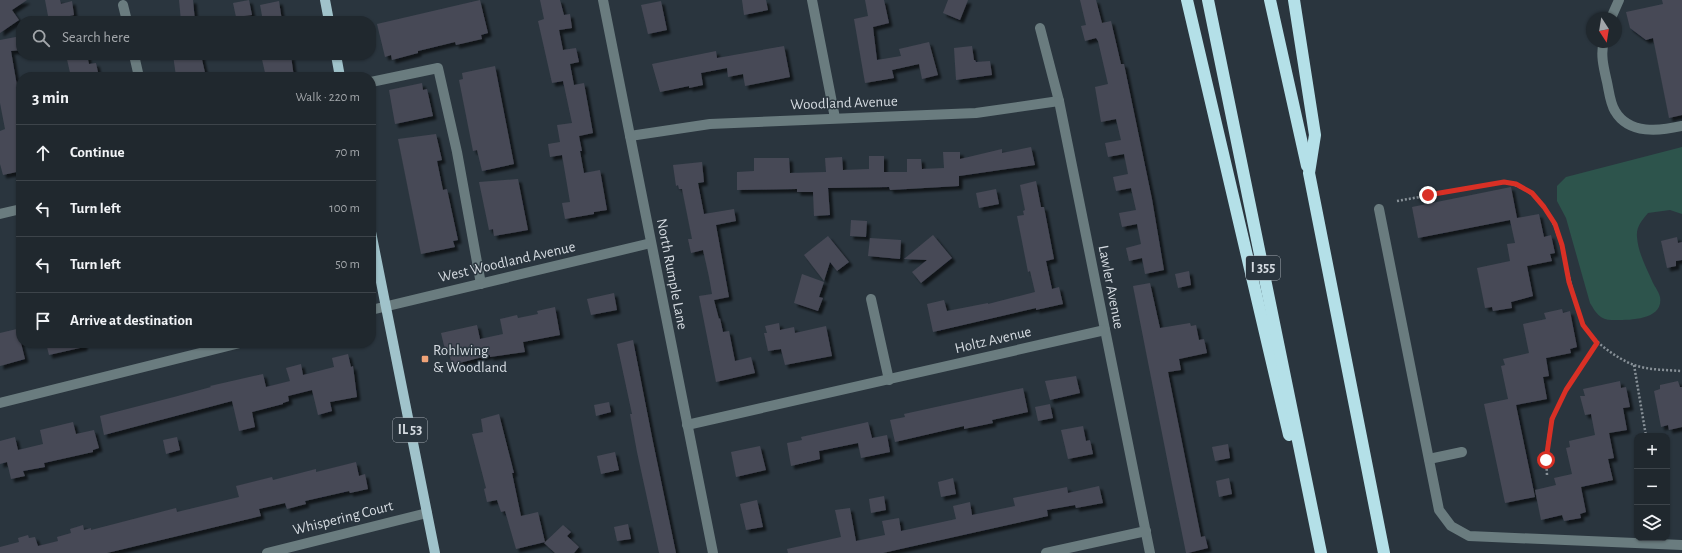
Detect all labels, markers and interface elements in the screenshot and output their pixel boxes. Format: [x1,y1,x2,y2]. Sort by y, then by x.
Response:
north arrow [1586,12,1622,48]
search box [16,16,376,60]
icon: search [30,27,52,49]
text: Search here [62,30,130,45]
text: 3 min [32,89,69,106]
text: Walk · 220 m [295,91,360,104]
street label: Woodland Avenue [790,94,898,112]
icon: ahead [32,142,54,164]
text: Continue [70,145,125,160]
text: 70 m [335,146,360,159]
route end [1419,186,1437,204]
icon: left [32,198,54,220]
text: Turn left [70,201,121,216]
text: 100 m [329,202,360,215]
street label: North Rumple Lane [654,217,690,331]
street label: West Woodland Avenue [437,239,577,285]
street label: Lawler Avenue [1096,244,1126,330]
icon: left [32,254,54,276]
road number: I 355 [1246,256,1280,280]
text: Turn left [70,257,121,272]
text: 50 m [335,258,360,271]
icon: arrive [32,310,54,332]
text: Arrive at destination [70,313,193,328]
street label: Holtz Avenue [953,324,1033,356]
place label: Rohlwing & Woodland [433,343,507,375]
marker: Rohlwing & Woodland [420,354,430,364]
road number: IL 53 [393,418,427,442]
map controls [1634,433,1670,541]
button: + [1634,433,1670,469]
route start [1537,451,1555,469]
button: − [1634,469,1670,505]
street label: Whispering Court [291,498,395,538]
button: layers [1634,505,1670,541]

